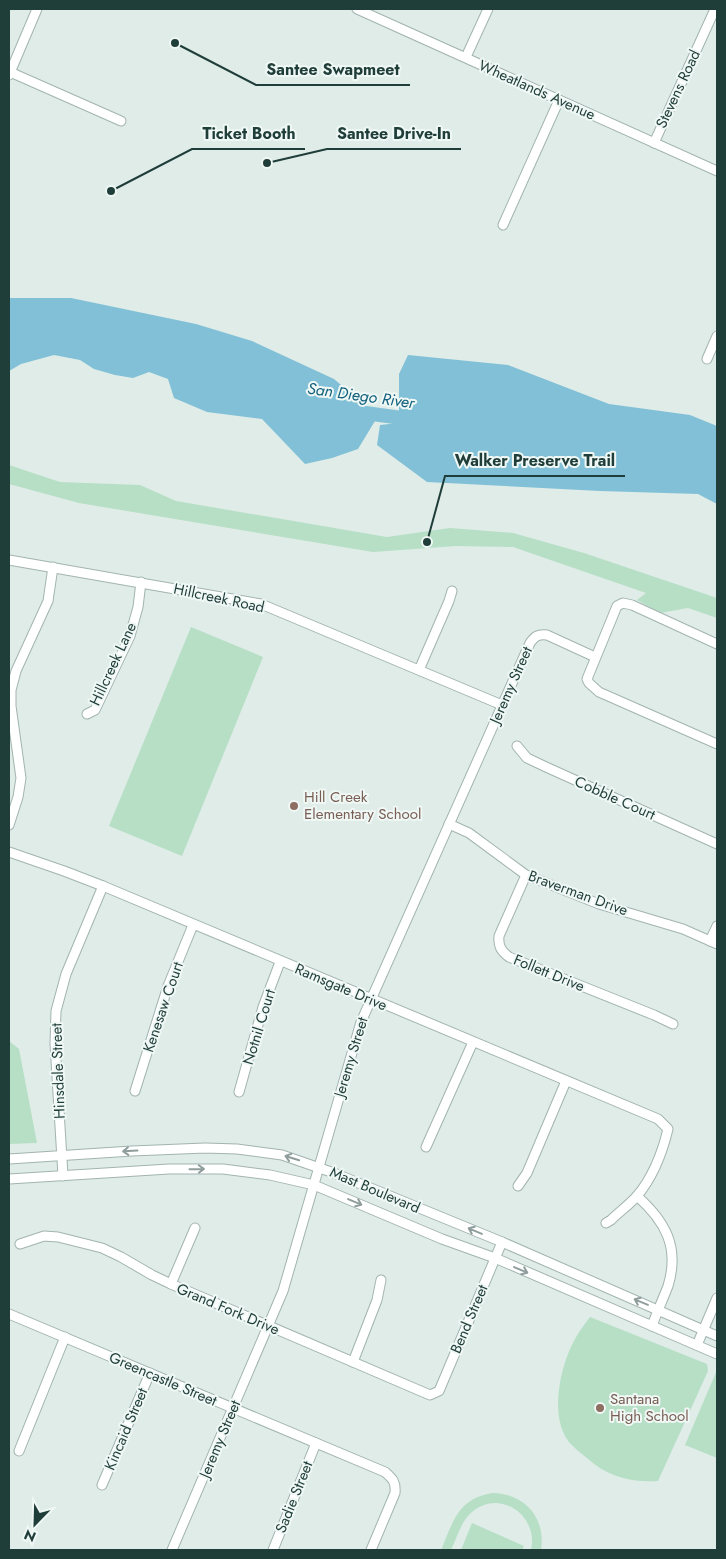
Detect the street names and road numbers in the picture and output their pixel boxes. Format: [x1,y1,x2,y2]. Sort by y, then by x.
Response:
street label: Stevens Road [650,46,706,132]
street label: Wheatlands Avenue [475,54,599,126]
street label: Hillcreek Road [171,578,267,618]
street label: Hillcreek Lane [84,618,142,709]
street label: Jeremy Street [483,642,538,729]
street label: Cobble Court [571,770,659,826]
street label: Braverman Drive [525,865,631,921]
street label: Follett Drive [510,949,588,997]
street label: Kenesaw Court [137,958,189,1055]
street label: Ramsgate Drive [291,958,391,1016]
street label: Notnil Court [237,986,281,1068]
street label: Jeremy Street [328,1014,374,1102]
street label: Hinsdale Street [45,1022,71,1119]
street label: Mast Boulevard [326,1161,424,1219]
street label: Grand Fork Drive [173,1277,283,1341]
street label: Bend Street [445,1281,494,1357]
street label: Greencastle Street [106,1346,221,1412]
street label: Kincaid Street [99,1384,153,1474]
street label: Jeremy Street [193,1396,246,1483]
street label: Sadie Street [270,1457,319,1536]

